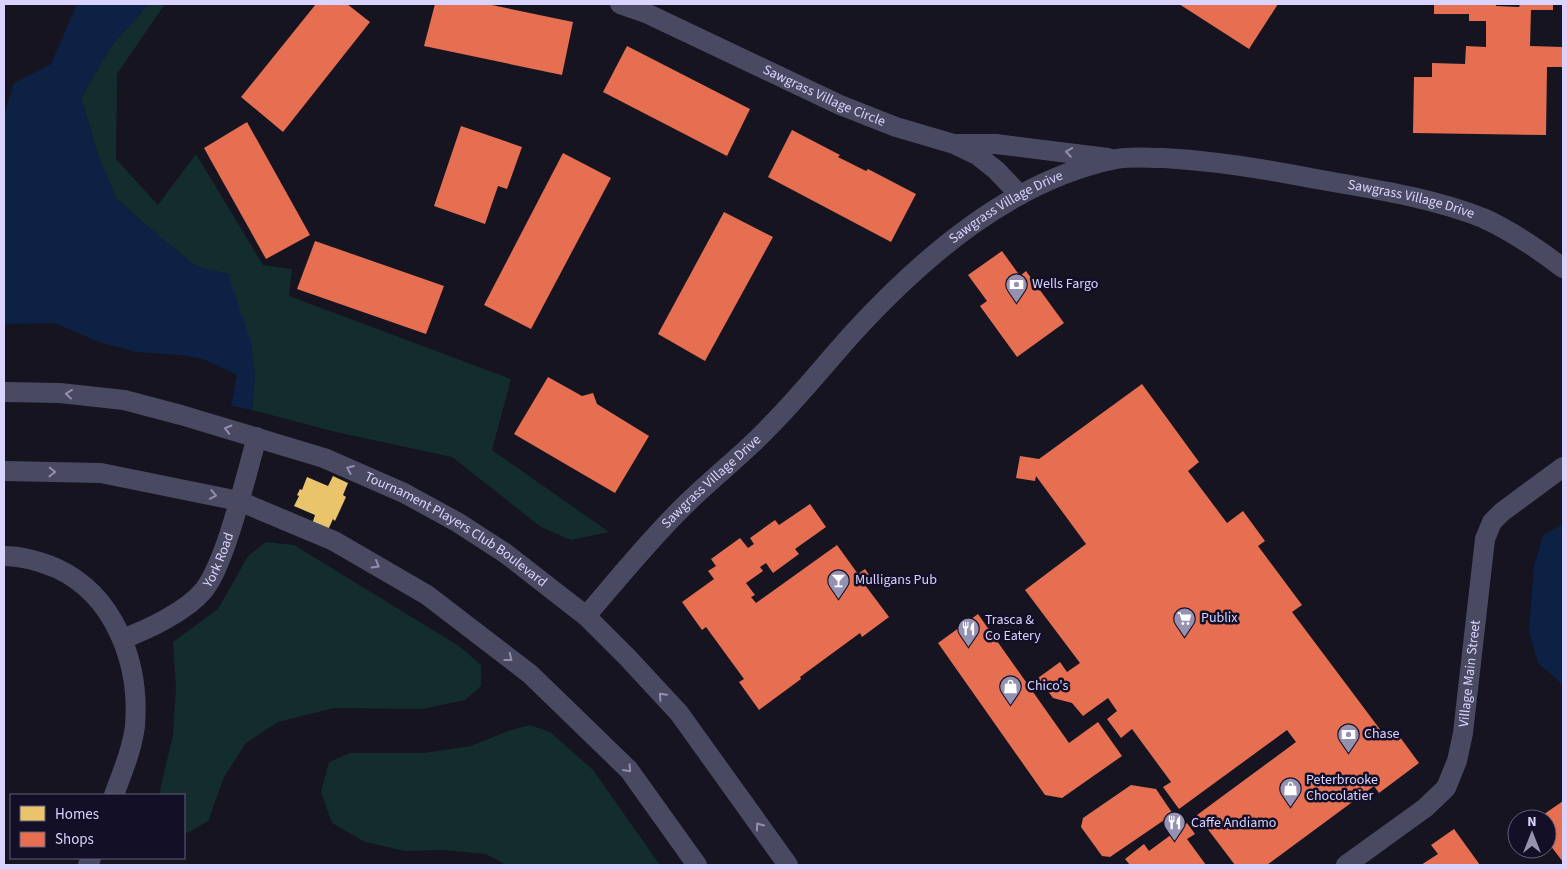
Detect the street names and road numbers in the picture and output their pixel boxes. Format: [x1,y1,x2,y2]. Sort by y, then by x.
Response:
street label: Sawgrass Village Circle [759,60,888,132]
street label: Sawgrass Village Drive [945,166,1066,249]
street label: Sawgrass Village Drive [1346,175,1477,224]
street label: Sawgrass Village Drive [657,430,766,533]
street label: Tournament Players Club Boulevard [361,467,551,592]
street label: York Road [198,530,239,593]
street label: Village Main Street [1454,619,1486,728]

